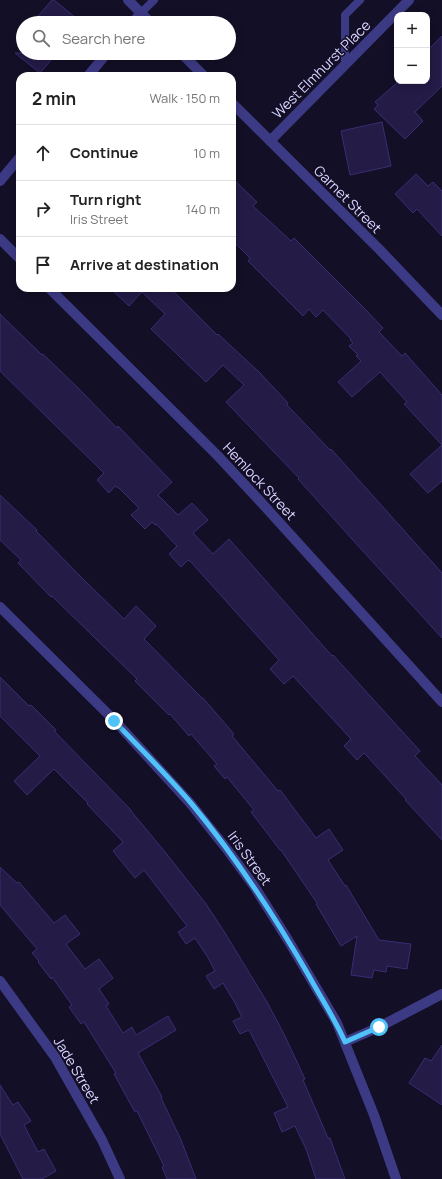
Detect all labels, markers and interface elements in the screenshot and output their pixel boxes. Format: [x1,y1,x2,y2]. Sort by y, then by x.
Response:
map controls [394,12,430,84]
button: + [394,12,430,48]
search box [16,16,236,60]
street label: West Elmhurst Place [268,16,374,122]
icon: search [30,27,52,49]
text: Search here [62,28,145,49]
button: − [394,48,430,84]
text: 2 min [32,87,76,110]
text: Walk · 150 m [149,89,220,107]
icon: ahead [32,142,54,164]
text: Continue [70,142,138,163]
text: 10 m [193,144,220,162]
street label: Garnet Street [310,161,386,237]
text: Turn right [70,189,141,210]
icon: right [32,198,54,220]
text: 140 m [186,200,220,218]
text: Iris Street [70,210,128,228]
icon: arrive [32,254,54,276]
text: Arrive at destination [70,254,219,275]
street label: Hemlock Street [219,438,301,524]
route end [105,712,123,730]
street label: Iris Street [224,827,276,889]
route start [370,1018,388,1036]
street label: Jade Street [50,1033,105,1107]

